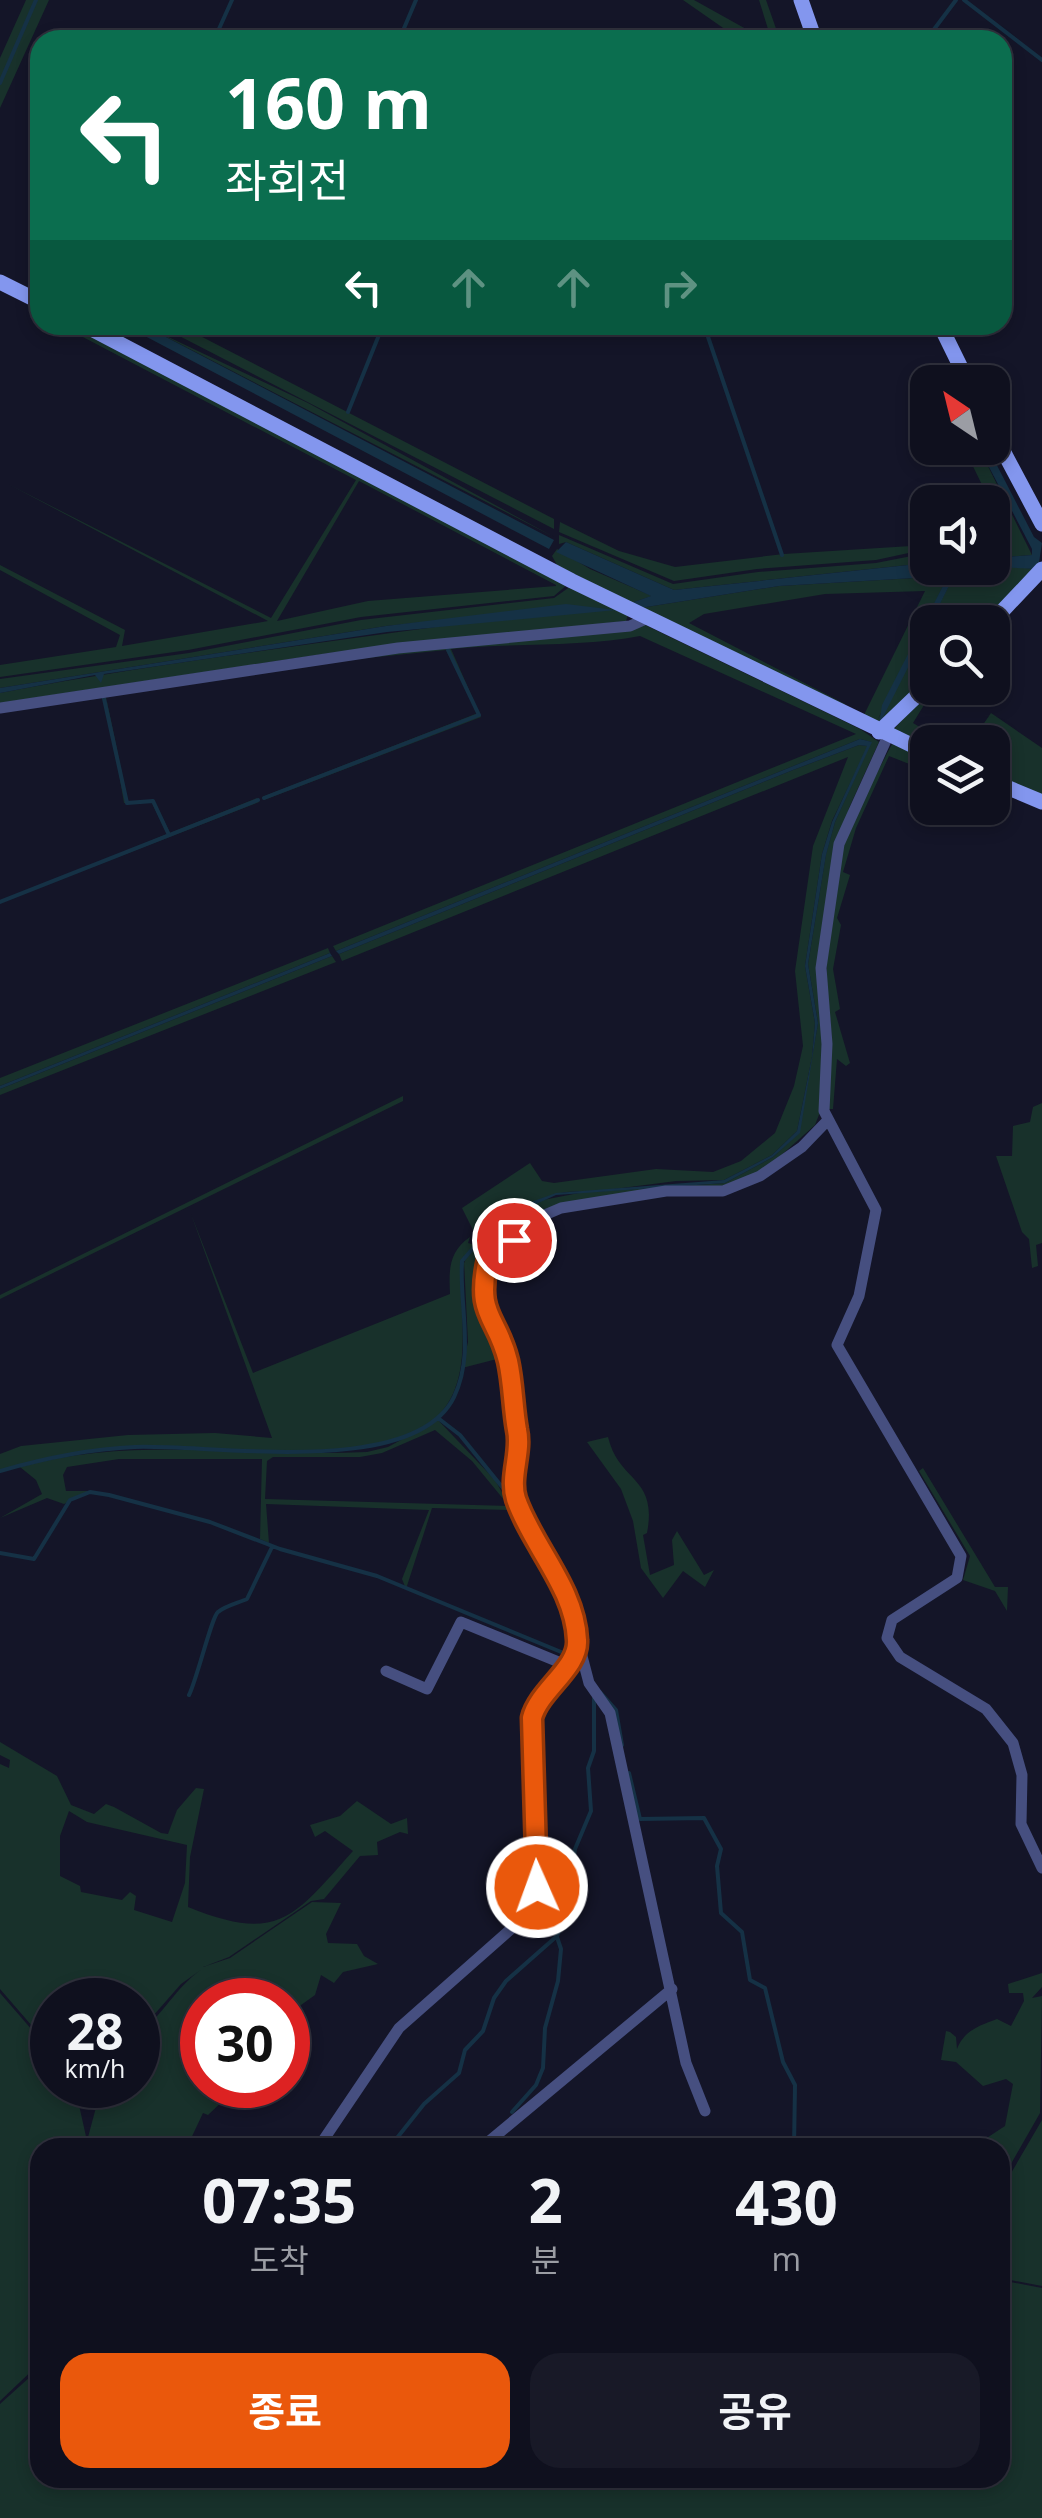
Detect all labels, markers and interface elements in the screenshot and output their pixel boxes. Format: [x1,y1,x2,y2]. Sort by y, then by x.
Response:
text: 160 m [225,54,432,150]
icon: left [60,70,190,200]
text: 좌회전 [225,149,349,210]
icon: left [336,260,391,315]
icon: ahead [441,260,496,315]
icon: ahead [546,260,601,315]
icon: right [651,260,706,315]
north arrow [910,365,1010,465]
map controls [910,365,1010,825]
button: sound [910,485,1010,585]
button: search [910,605,1010,705]
button: layers [910,725,1010,825]
pin [472,1198,557,1283]
icon: arrive [487,1213,542,1268]
position arrow [485,1835,589,1939]
speed limit sign: 30 [180,1978,310,2108]
text: 28 [66,1997,124,2065]
text: km/h [65,2051,125,2085]
text: 07:35 [202,2159,356,2241]
text: 2 [529,2159,563,2241]
text: 430 [735,2161,838,2243]
text: m [772,2237,801,2280]
text: 도착 [250,2238,309,2281]
text: 분 [531,2238,560,2281]
button: 종료 [60,2353,510,2468]
button: 공유 [530,2353,980,2468]

